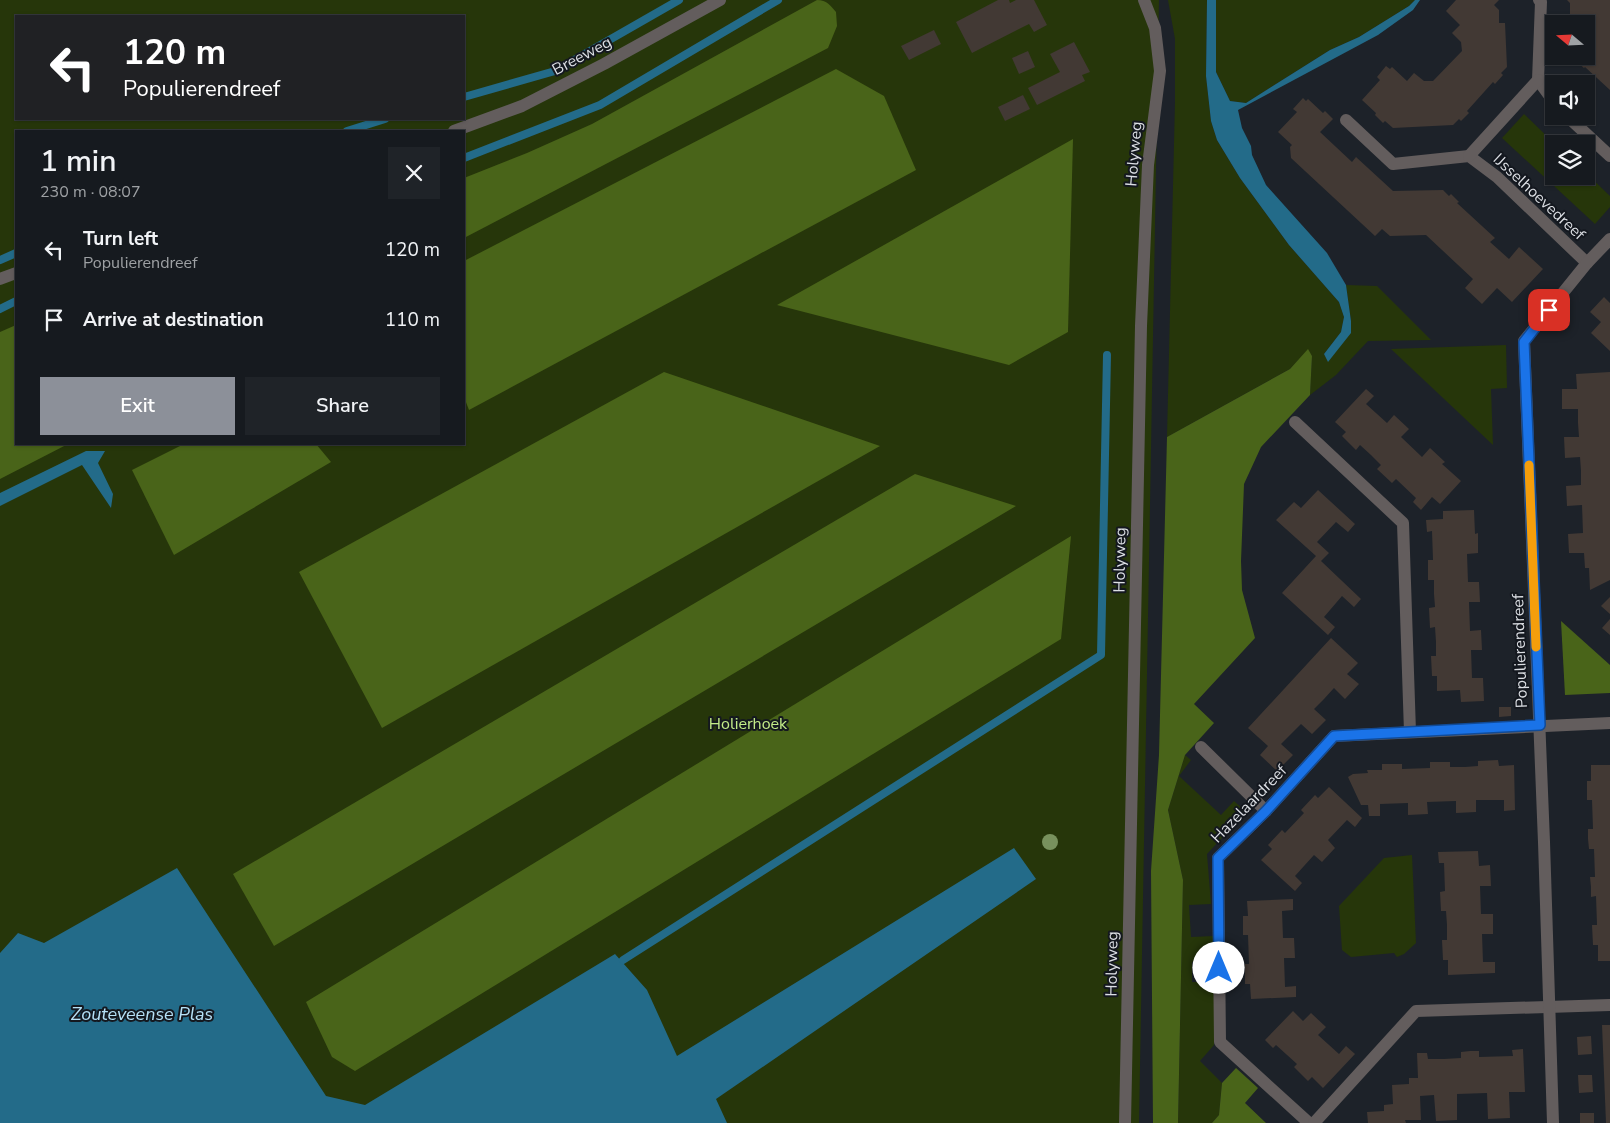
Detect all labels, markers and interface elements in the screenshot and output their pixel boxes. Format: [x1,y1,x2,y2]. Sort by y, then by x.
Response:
north arrow [1545,15,1595,65]
map controls [1545,15,1595,185]
text: 120 m [123,29,226,76]
street label: Breeweg [548,31,616,81]
icon: left [40,35,105,100]
text: Populierendreef [123,74,280,104]
button: sound [1545,75,1595,125]
street label: Holyweg [1120,120,1148,188]
button: layers [1545,135,1595,185]
text: 1 min [40,141,116,182]
button: close [388,147,440,199]
street label: IJsselhoevedreef [1488,149,1590,246]
text: 230 m · 08:07 [40,181,141,203]
text: Turn left [83,226,158,252]
icon: left [40,236,68,264]
text: 120 m [385,237,440,263]
text: Populierendreef [83,252,197,274]
pin [1528,289,1570,331]
icon: arrive [1535,296,1563,324]
icon: arrive [40,306,68,334]
text: Arrive at destination [83,307,264,333]
text: 110 m [385,307,440,333]
button: Exit [40,377,235,435]
button: Share [245,377,440,435]
street label: Holyweg [1108,527,1132,593]
street label: Populierendreef [1507,593,1533,709]
park label: Holierhoek [709,713,788,735]
street label: Hazelaardreef [1206,760,1292,848]
street label: Holyweg [1100,931,1124,997]
position arrow [1192,941,1244,993]
water label: Zouteveense Plas [71,1002,213,1026]

